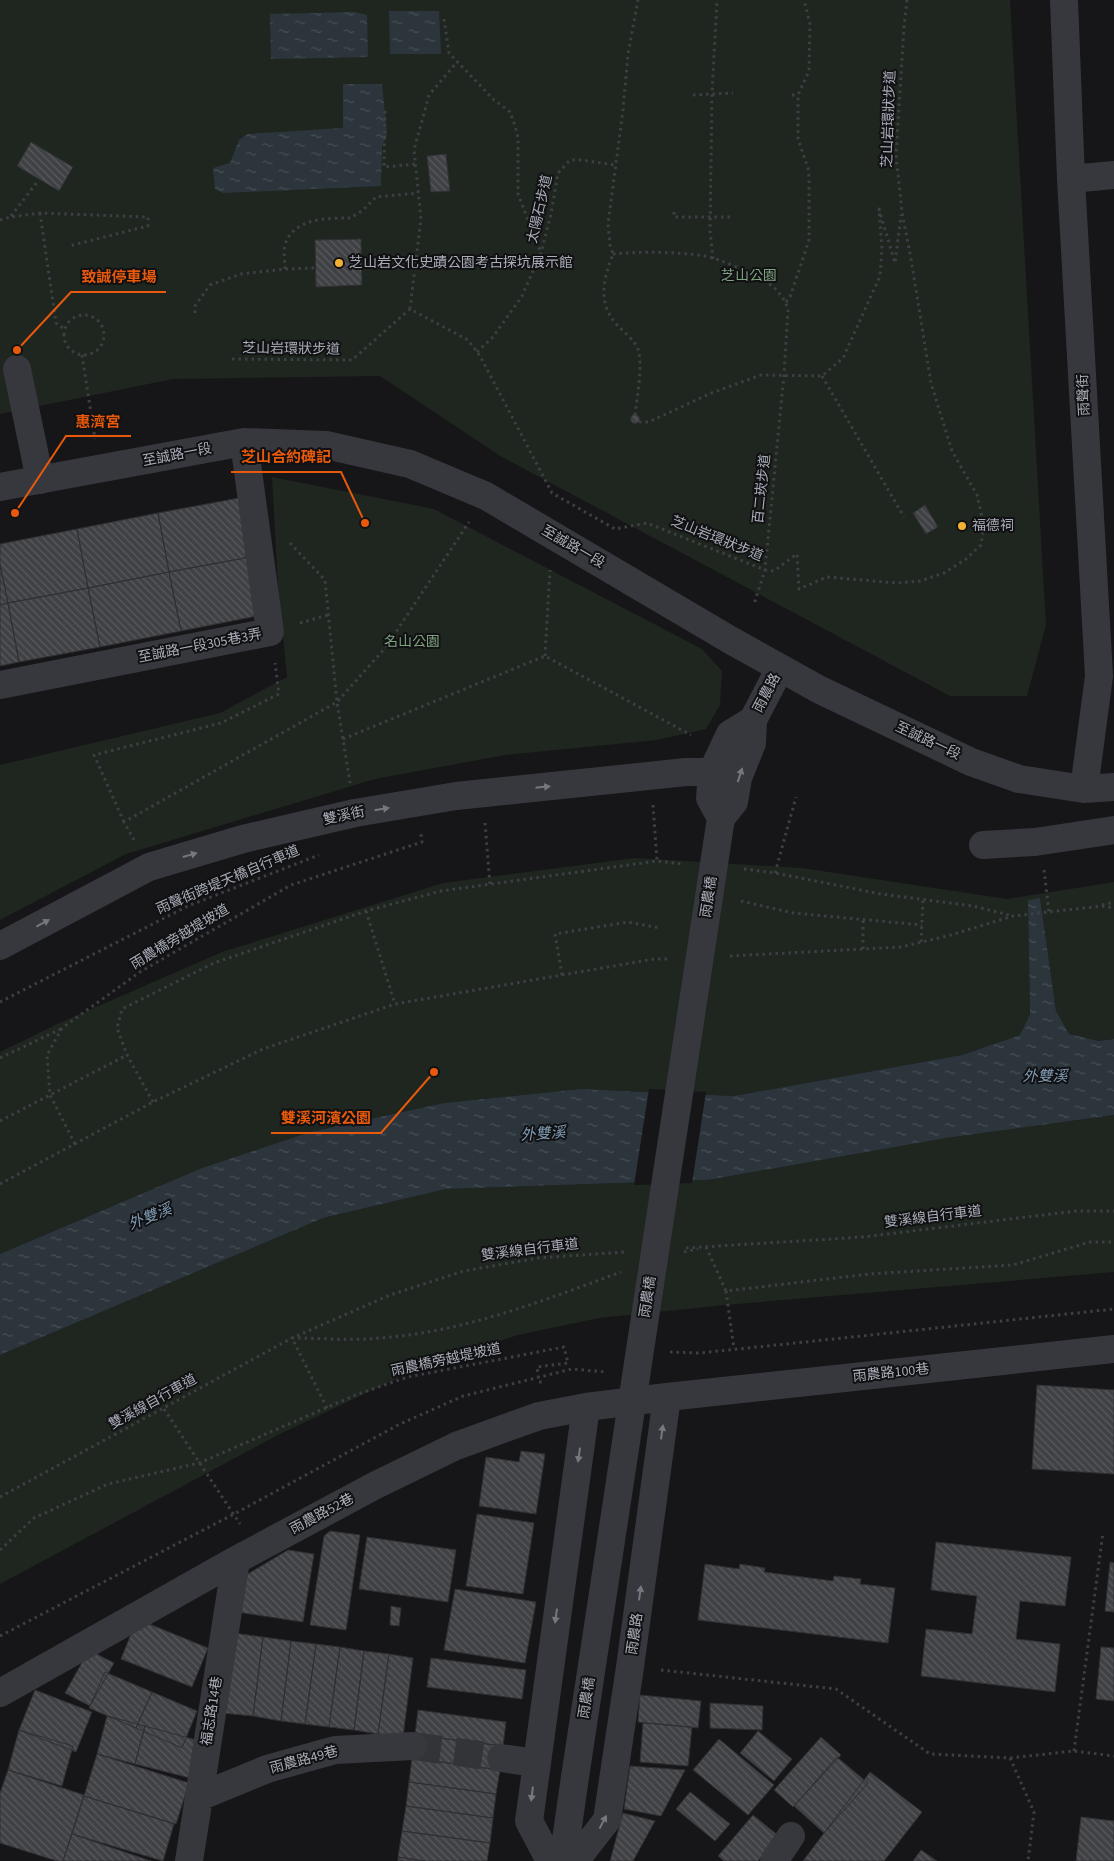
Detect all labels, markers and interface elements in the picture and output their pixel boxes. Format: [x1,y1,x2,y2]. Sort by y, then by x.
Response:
street label: 芝山岩環狀步道 [877,70,901,168]
street label: 太陽石步道 [522,173,558,245]
place label: 芝山岩文化史蹟公園考古探坑展示館 [349,253,573,273]
marker: 芝山岩文化史蹟公園考古探坑展示館 [333,257,345,269]
callout: 致誠停車場 [71,262,166,292]
park label: 芝山公園 [721,266,777,286]
text: 致誠停車場 [81,267,157,288]
street label: 芝山岩環狀步道 [242,338,340,360]
street label: 雨聲街 [1073,374,1095,416]
callout: 惠濟宮 [66,406,131,436]
text: 惠濟宮 [75,412,121,433]
street label: 至誠路一段 [141,439,213,471]
callout: 芝山合約碑記 [231,442,341,472]
text: 芝山合約碑記 [241,447,331,468]
street label: 百二崁步道 [748,453,776,525]
street label: 芝山岩環狀步道 [668,511,766,567]
place label: 福德祠 [972,516,1014,536]
marker: 福德祠 [956,520,968,532]
street label: 至誠路一段 [538,521,608,573]
street label: 至誠路一段305巷3弄 [136,624,264,668]
park label: 名山公園 [384,632,440,652]
street label: 雨農路 [748,670,786,716]
street label: 至誠路一段 [892,717,964,765]
one-way arrow [737,767,744,782]
one-way arrow [535,783,551,791]
street label: 雙溪街 [321,802,367,830]
one-way arrow [374,804,390,812]
street label: 雨聲街跨堤天橋自行車道 [153,841,303,919]
one-way arrow [183,851,198,859]
street label: 雨農橋 [696,875,722,919]
street label: 雨農橋旁越堤坡道 [127,900,233,974]
one-way arrow [36,919,50,927]
water label: 外雙溪 [1022,1066,1069,1087]
callout: 雙溪河濱公園 [271,1103,381,1133]
text: 雙溪河濱公園 [281,1108,371,1129]
water label: 外雙溪 [520,1122,568,1146]
water label: 外雙溪 [125,1198,177,1235]
street label: 雙溪線自行車道 [883,1201,983,1233]
street label: 雙溪線自行車道 [480,1234,580,1266]
street label: 雨農橋 [635,1275,661,1319]
street label: 雨農橋旁越堤坡道 [389,1339,503,1381]
street label: 雨農路100巷 [852,1359,930,1387]
street label: 雙溪線自行車道 [105,1369,201,1435]
one-way arrow [659,1424,667,1440]
one-way arrow [575,1447,583,1463]
street label: 雨農路52巷 [286,1489,358,1539]
one-way arrow [636,1585,644,1601]
one-way arrow [552,1608,560,1624]
street label: 雨農路 [622,1612,648,1656]
street label: 福志路14巷 [197,1675,227,1747]
street label: 雨農橋 [574,1676,600,1720]
street label: 雨農路49巷 [268,1741,340,1779]
one-way arrow [528,1787,536,1803]
one-way arrow [599,1814,608,1829]

